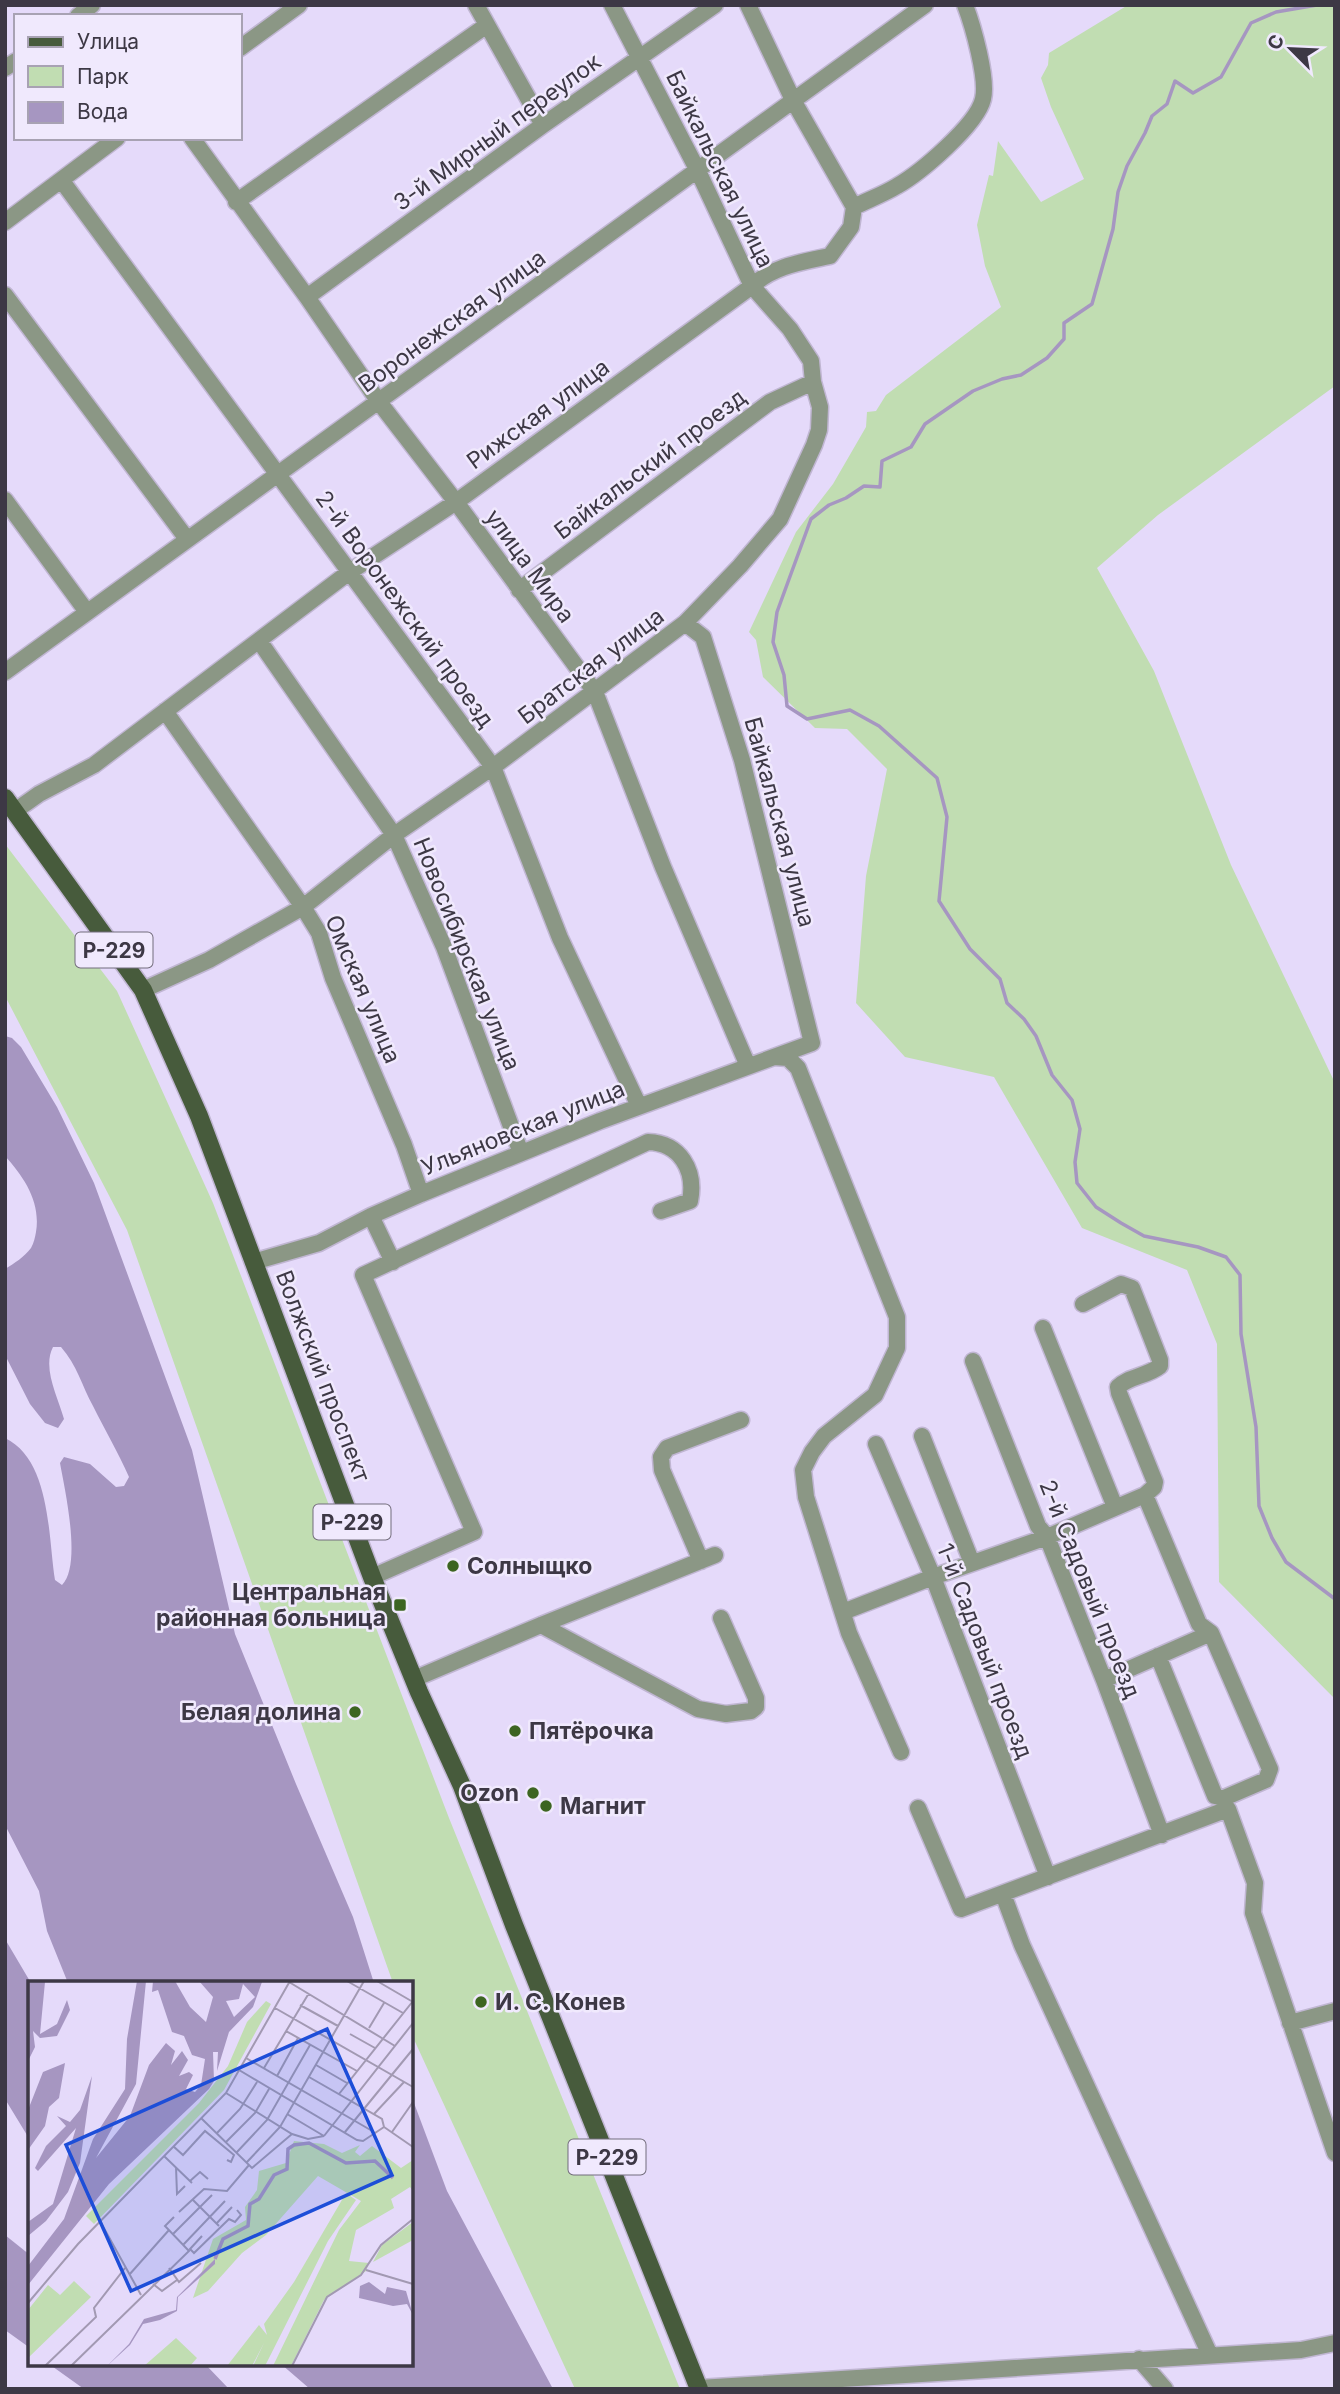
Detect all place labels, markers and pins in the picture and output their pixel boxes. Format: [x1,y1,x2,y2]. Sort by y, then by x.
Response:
place label: Солныщко [467,1552,592,1580]
marker: Солныщко [445,1558,461,1574]
place label: Центральная районная больница [156,1578,386,1632]
marker: Центральная районная больница [392,1597,408,1613]
place label: Белая долина [181,1698,341,1726]
marker: Белая долина [347,1704,363,1720]
place label: Пятёрочка [529,1717,654,1745]
marker: Пятёрочка [507,1723,523,1739]
place label: Ozon [460,1779,519,1807]
marker: Ozon [525,1785,541,1801]
place label: Магнит [560,1792,646,1820]
marker: Магнит [538,1798,554,1814]
place label: И. С. Конев [495,1988,625,2016]
marker: И. С. Конев [473,1994,489,2010]

